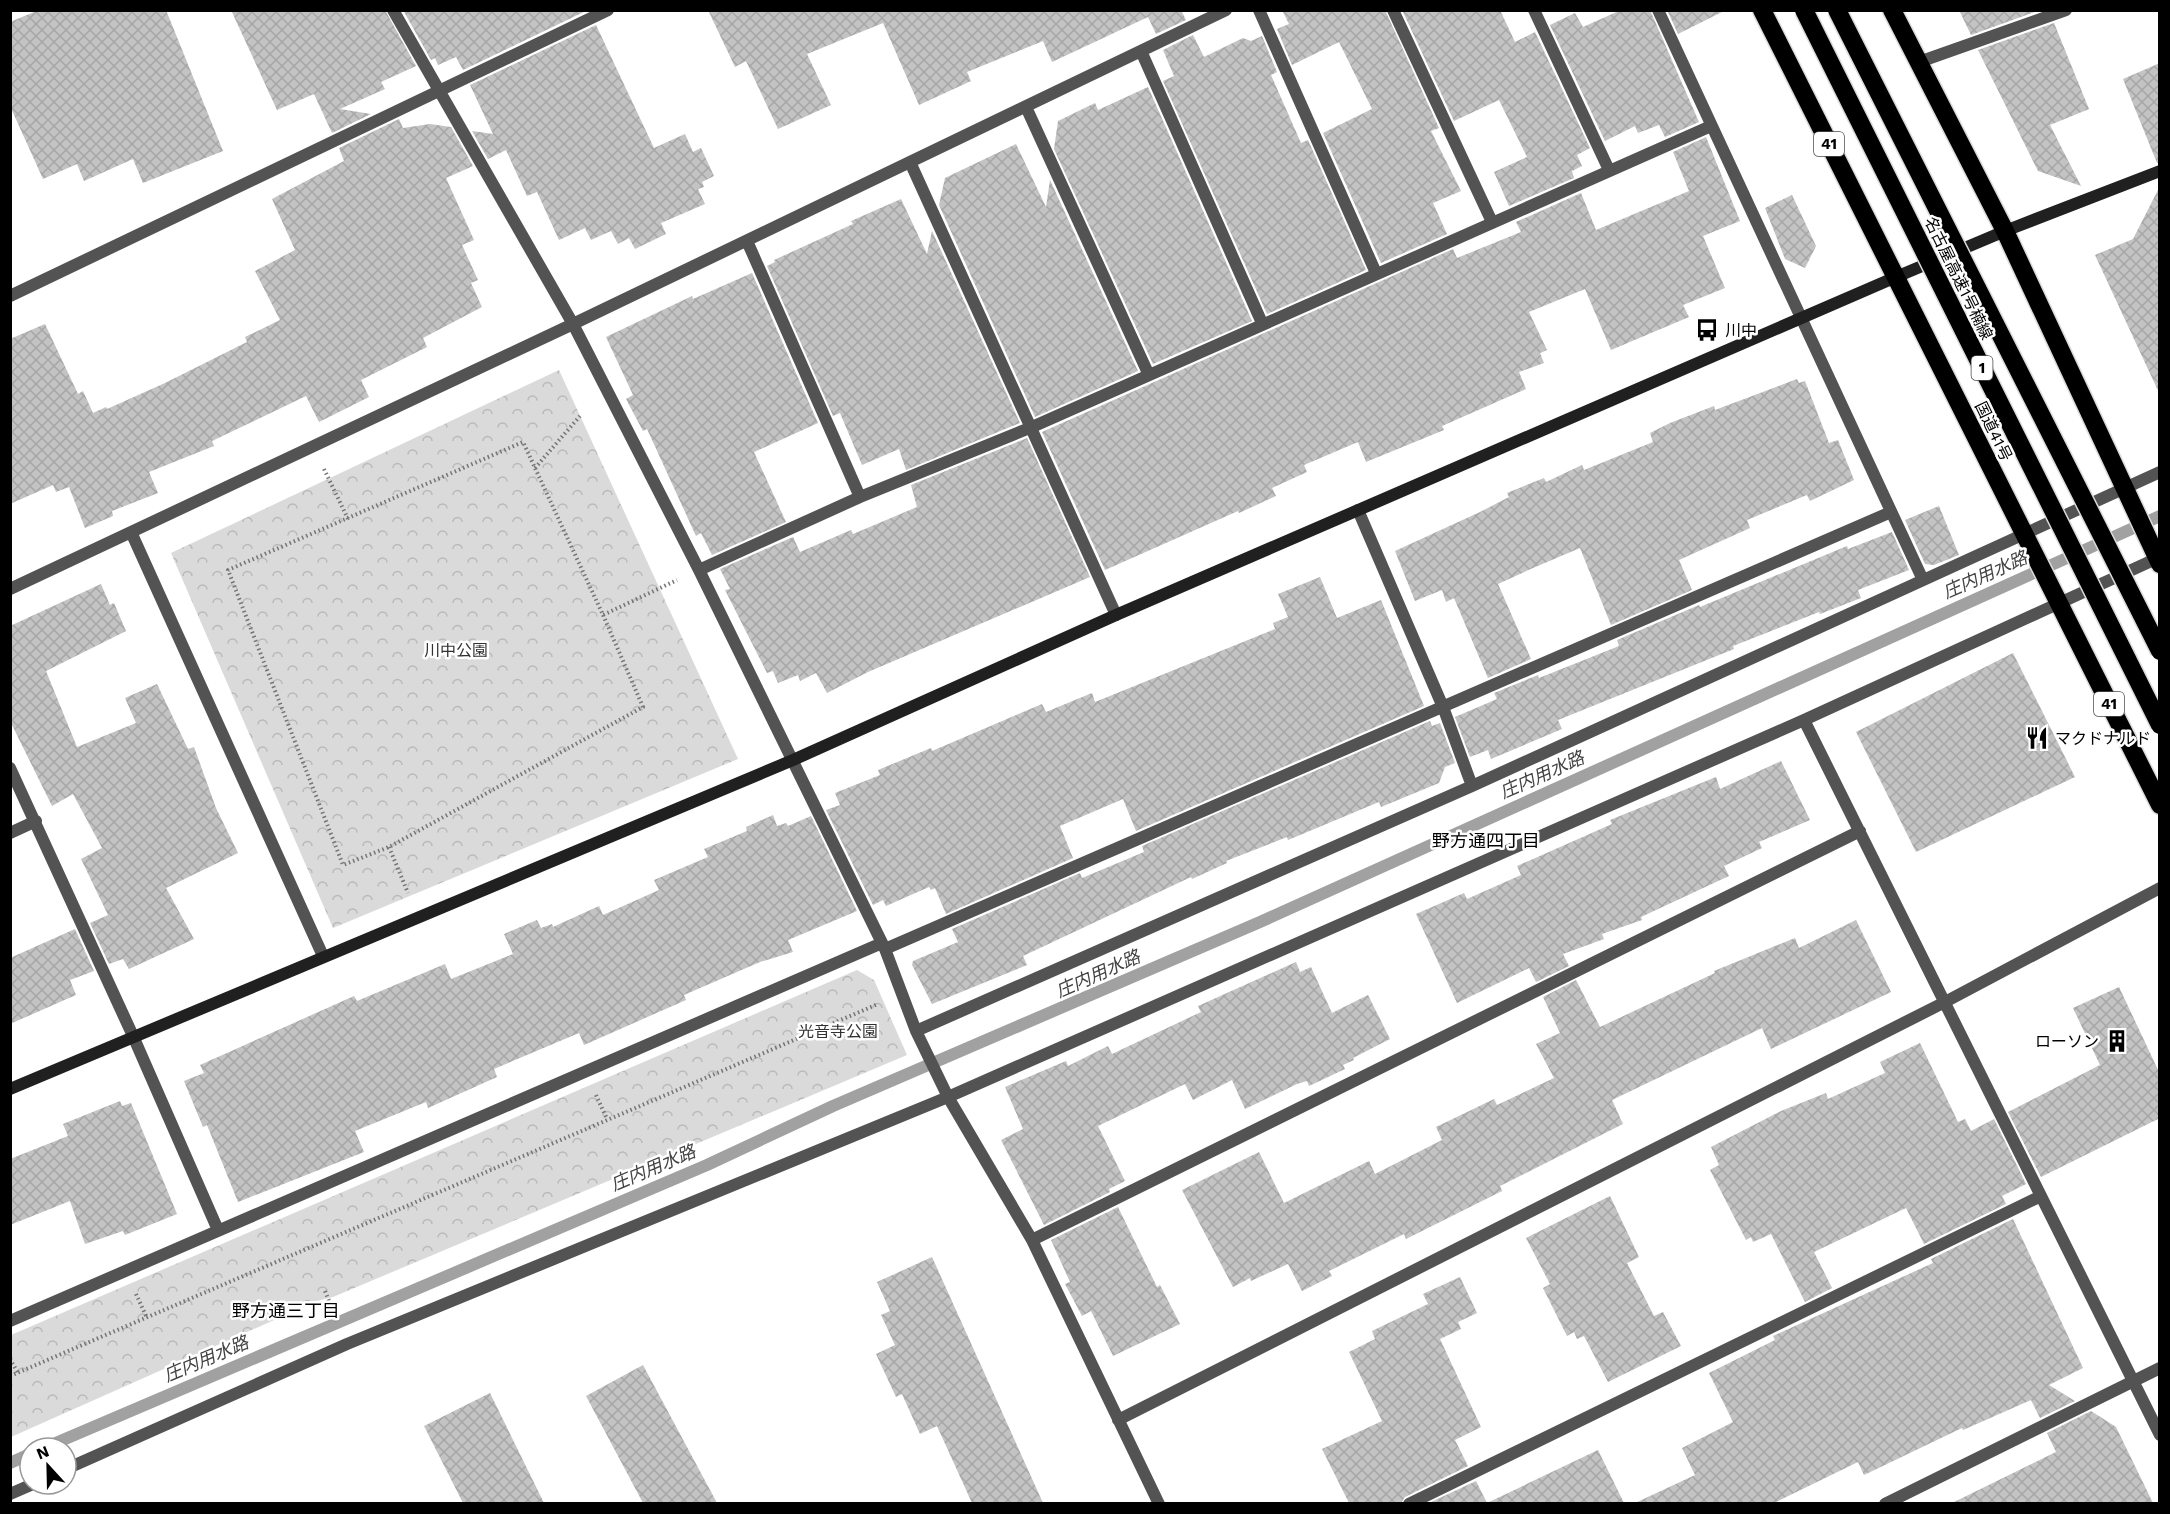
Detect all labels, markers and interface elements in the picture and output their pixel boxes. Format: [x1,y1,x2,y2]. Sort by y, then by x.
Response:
road number: 41 [1814,132,1844,156]
street label: 名古屋高速1号楠線 [1921,214,1997,343]
bus stop icon: 川中 [1694,317,1720,343]
place label: 川中 [1725,321,1757,340]
road number: 1 [1972,356,1992,380]
street label: 国道41号 [1971,398,2016,464]
water label: 庄内用水路 [1939,546,2032,602]
park label: 川中公園 [424,641,488,660]
road number: 41 [2094,692,2124,716]
restaurant icon: マクドナルド [2024,725,2050,751]
place label: マクドナルド [2055,729,2151,748]
water label: 庄内用水路 [1496,746,1589,802]
district label: 野方通四丁目 [1432,830,1540,851]
water label: 庄内用水路 [1052,945,1145,1001]
park label: 光音寺公園 [798,1022,878,1041]
building icon: ローソン [2104,1028,2130,1054]
place label: ローソン [2035,1032,2099,1051]
water label: 庄内用水路 [607,1140,700,1195]
district label: 野方通三丁目 [232,1300,340,1321]
water label: 庄内用水路 [160,1331,253,1386]
north arrow [18,1436,78,1496]
text: N [34,1442,52,1464]

